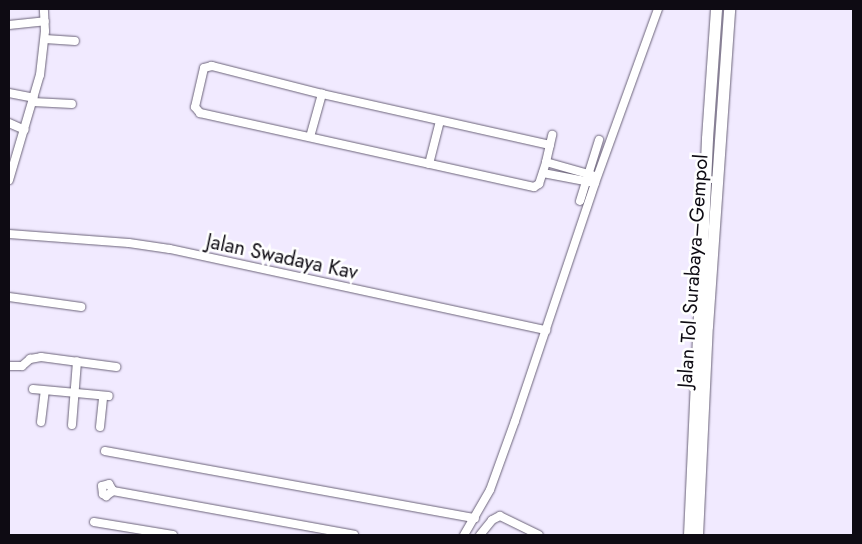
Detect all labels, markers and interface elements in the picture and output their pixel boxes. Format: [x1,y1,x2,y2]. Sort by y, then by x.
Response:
street label: Jalan Tol Surabaya–Gempol [673,153,713,389]
street label: Jalan Swadaya Kav [204,229,360,285]

